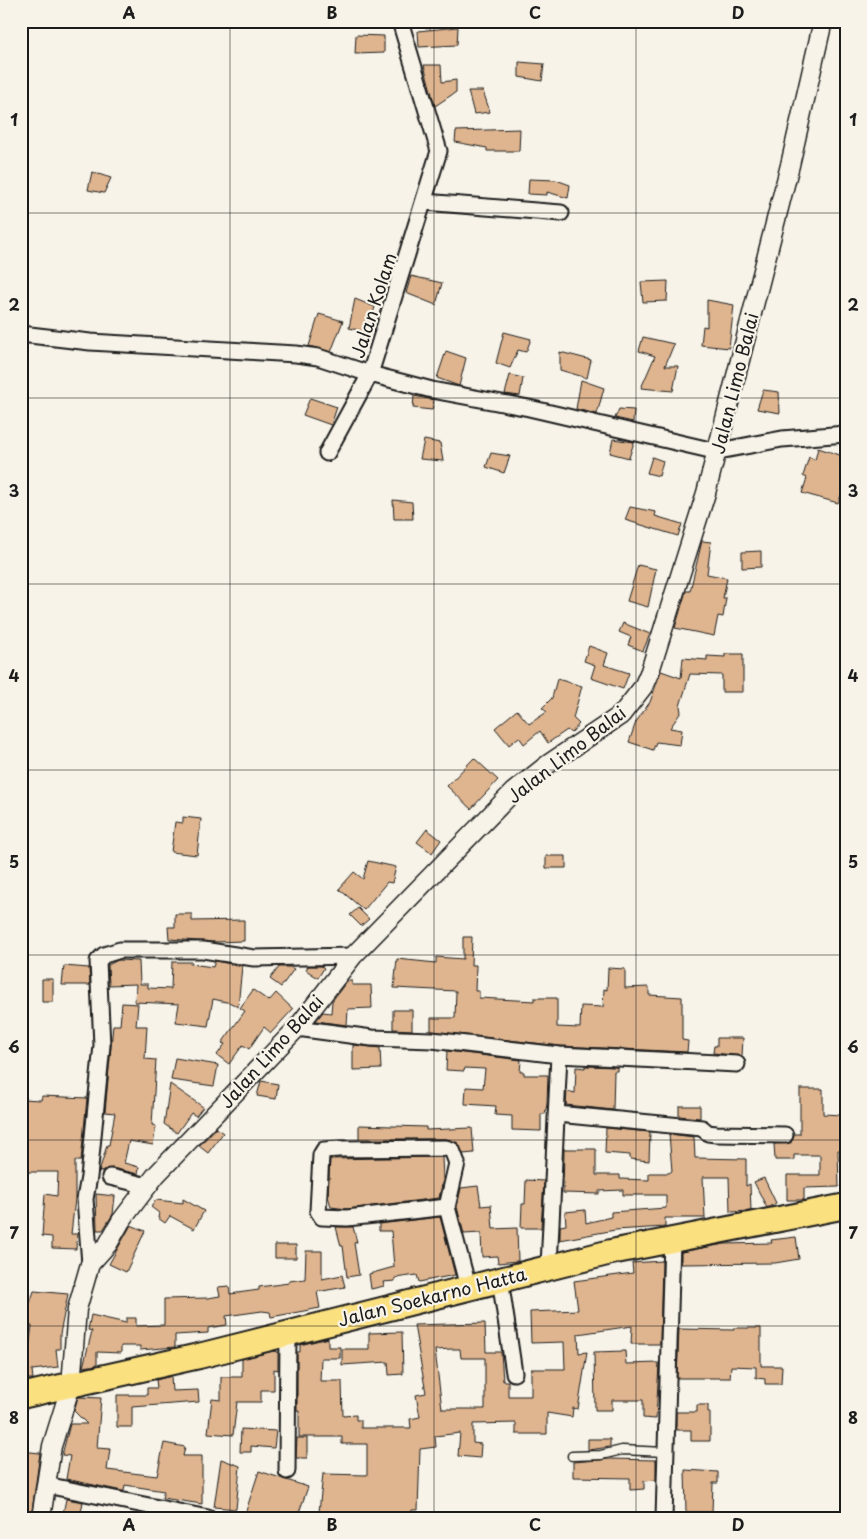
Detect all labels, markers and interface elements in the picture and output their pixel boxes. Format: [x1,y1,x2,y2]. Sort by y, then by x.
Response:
text: A [123,0,136,24]
text: B [327,0,338,24]
text: C [529,0,541,24]
text: D [732,0,744,24]
text: 1 [10,107,18,131]
text: 1 [849,107,857,131]
street label: Jalan Kolam [343,249,403,361]
text: 2 [8,292,20,316]
text: 2 [847,292,859,316]
street label: Jalan Limo Balai [703,310,765,456]
text: 3 [9,478,19,502]
text: 3 [848,478,858,502]
text: 4 [9,663,20,687]
text: 4 [848,663,859,687]
street label: Jalan Limo Balai [501,699,631,809]
text: 5 [9,849,19,873]
text: 5 [848,849,858,873]
street label: Jalan Limo Balai [213,988,329,1114]
text: 6 [8,1034,20,1058]
text: 6 [847,1034,859,1058]
text: 7 [9,1220,19,1244]
text: 7 [848,1220,858,1244]
street label: Jalan Soekarno Hatta [335,1259,530,1332]
text: 8 [9,1405,19,1429]
text: 8 [848,1405,858,1429]
text: A [123,1512,136,1536]
text: B [327,1512,338,1536]
text: C [529,1512,541,1536]
text: D [732,1512,744,1536]

